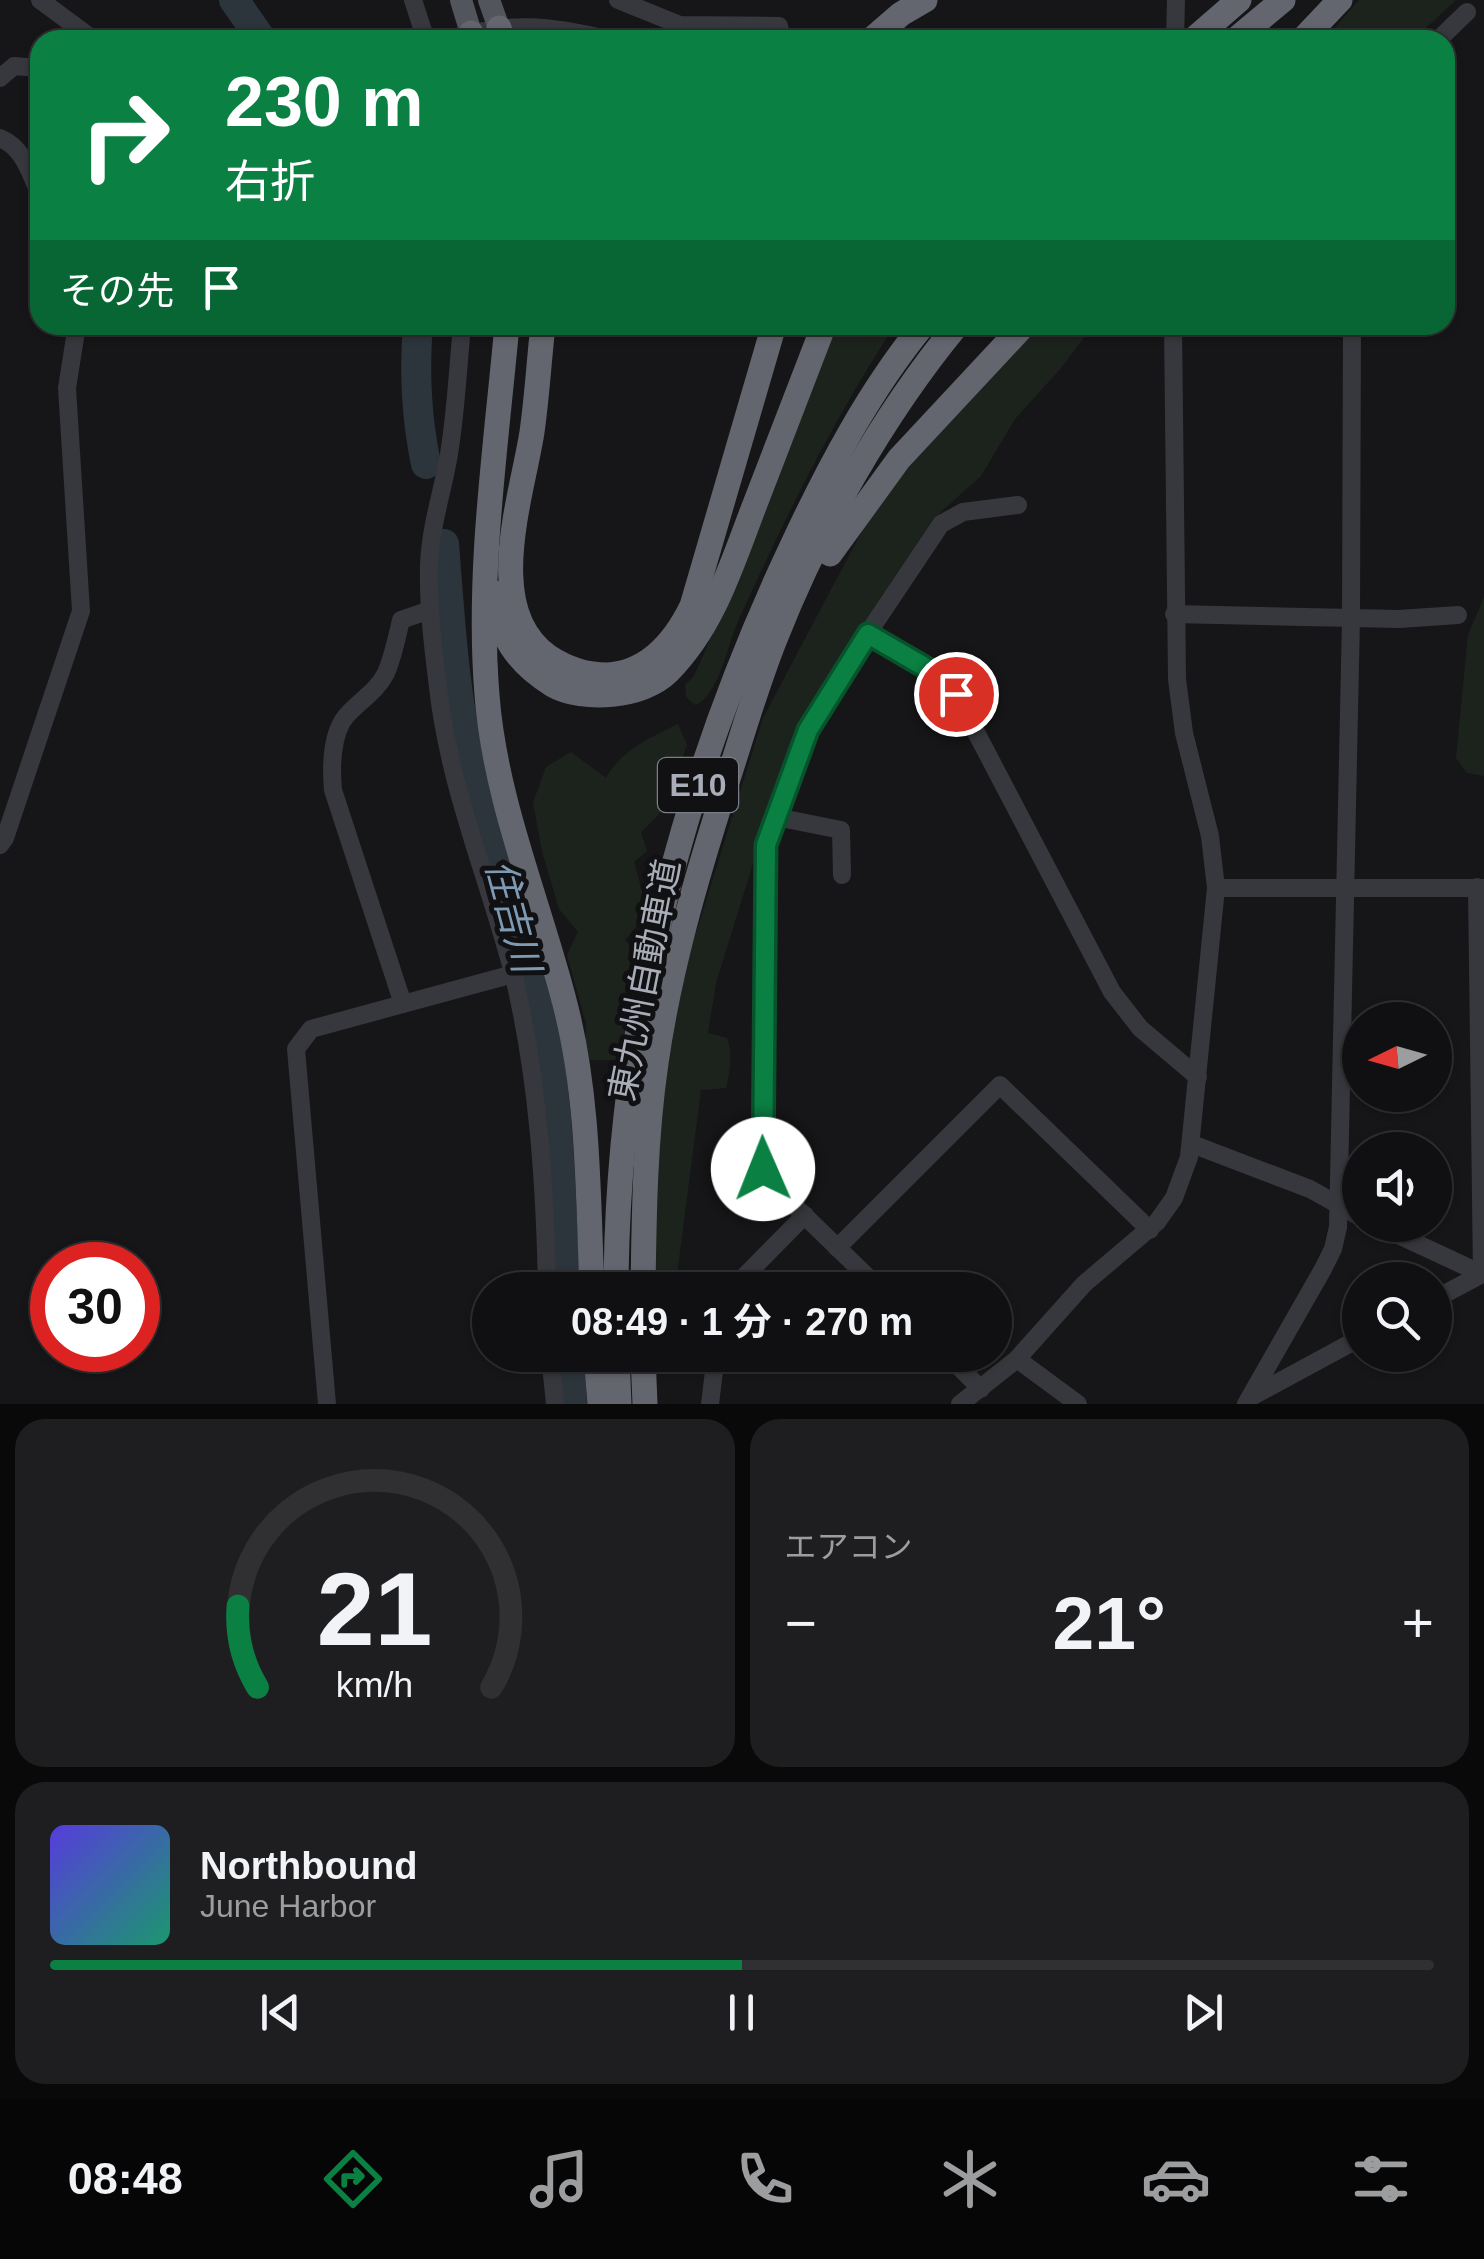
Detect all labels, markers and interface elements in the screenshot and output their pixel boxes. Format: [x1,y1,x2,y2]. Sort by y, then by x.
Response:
text: 230 m [225,63,423,141]
icon: right [60,70,190,200]
text: 右折 [225,156,315,207]
icon: arrive [194,260,249,315]
text: その先 [60,270,174,312]
pin [914,652,999,737]
icon: arrive [929,667,984,722]
road number: E10 [658,758,738,812]
water label: 住吉川 [478,855,549,980]
street label: 東九州自動車道 [601,856,687,1104]
north arrow [1342,1002,1452,1112]
map controls [1342,1002,1452,1372]
position arrow [711,1117,815,1221]
button: sound [1342,1132,1452,1242]
speed limit sign: 30 [30,1242,160,1372]
button: search [1342,1262,1452,1372]
text: 08:49 · 1 分 · 270 m [571,1301,913,1343]
text: エアコン [785,1529,913,1565]
text: 21 [317,1551,433,1667]
text: 21° [1053,1581,1166,1665]
text: − [785,1592,817,1654]
text: + [1402,1592,1434,1654]
text: km/h [336,1665,413,1705]
text: Northbound [200,1845,417,1887]
text: June Harbor [200,1888,376,1924]
icon: previous [253,1985,308,2040]
icon: pause [714,1985,769,2040]
icon: next [1176,1985,1231,2040]
icon: directions [318,2144,388,2214]
icon: music [524,2144,594,2214]
icon: phone [730,2144,800,2214]
icon: climate [935,2144,1005,2214]
icon: car [1141,2144,1211,2214]
icon: filters [1346,2144,1416,2214]
text: 08:48 [68,2153,183,2204]

